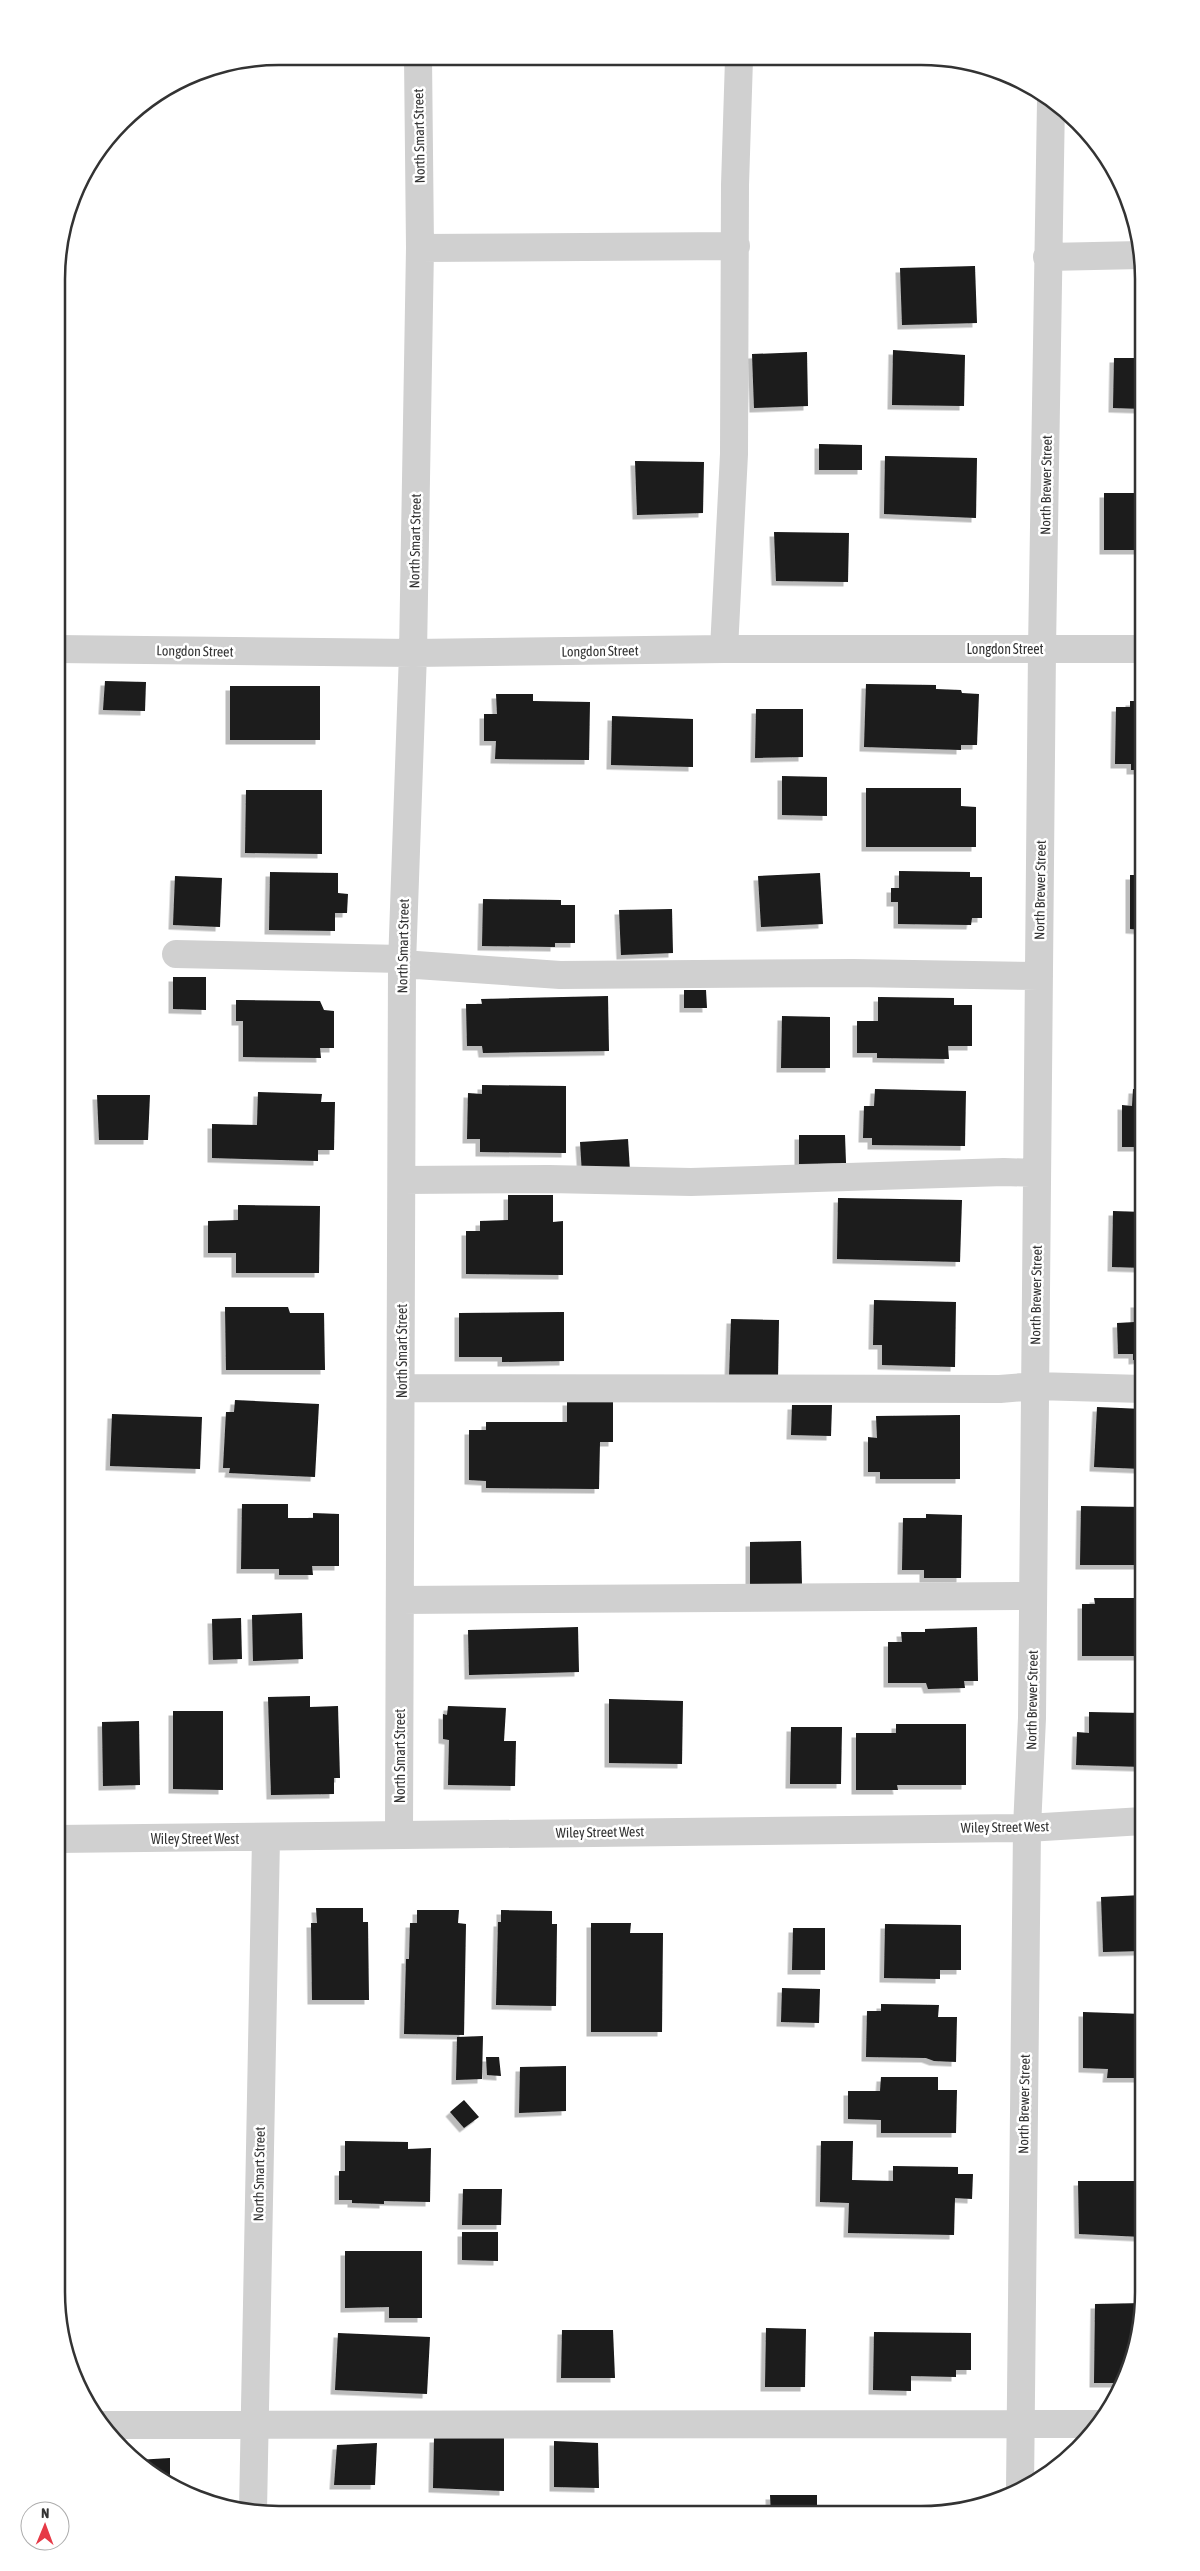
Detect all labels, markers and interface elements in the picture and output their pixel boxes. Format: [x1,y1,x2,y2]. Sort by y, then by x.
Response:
street label: North Smart Street [410,89,428,183]
street label: North Brewer Street [1037,435,1055,535]
street label: North Smart Street [406,494,424,588]
street label: Longdon Street [966,641,1044,657]
street label: Longdon Street [156,642,234,660]
street label: Longdon Street [561,642,639,660]
street label: North Brewer Street [1031,840,1049,940]
street label: North Smart Street [394,899,412,993]
street label: North Brewer Street [1027,1245,1045,1345]
street label: North Smart Street [394,1304,410,1398]
street label: North Brewer Street [1023,1650,1041,1750]
street label: North Smart Street [392,1709,408,1803]
street label: Wiley Street West [961,1818,1049,1836]
street label: Wiley Street West [556,1823,644,1841]
street label: Wiley Street West [151,1831,239,1847]
street label: North Brewer Street [1015,2054,1033,2154]
street label: North Smart Street [250,2127,268,2221]
north arrow [20,2501,70,2551]
text: N [41,2505,49,2521]

